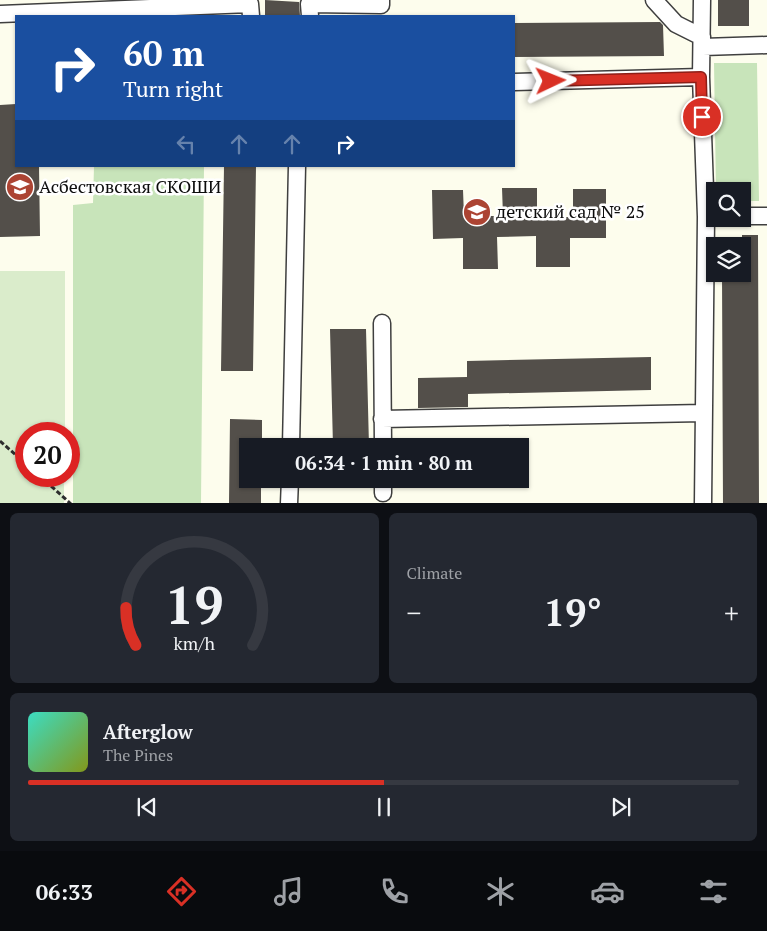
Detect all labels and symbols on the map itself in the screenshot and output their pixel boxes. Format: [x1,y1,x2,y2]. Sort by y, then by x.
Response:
position arrow [524,54,576,106]
pin [681,96,723,138]
school or university icon: Асбестовская СКОШИ [5,172,35,202]
place label: Асбестовская СКОШИ [39,174,221,198]
school or university icon: детский сад № 25 [462,197,492,227]
place label: детский сад № 25 [496,199,645,223]
speed limit sign: 20 [15,422,80,487]

